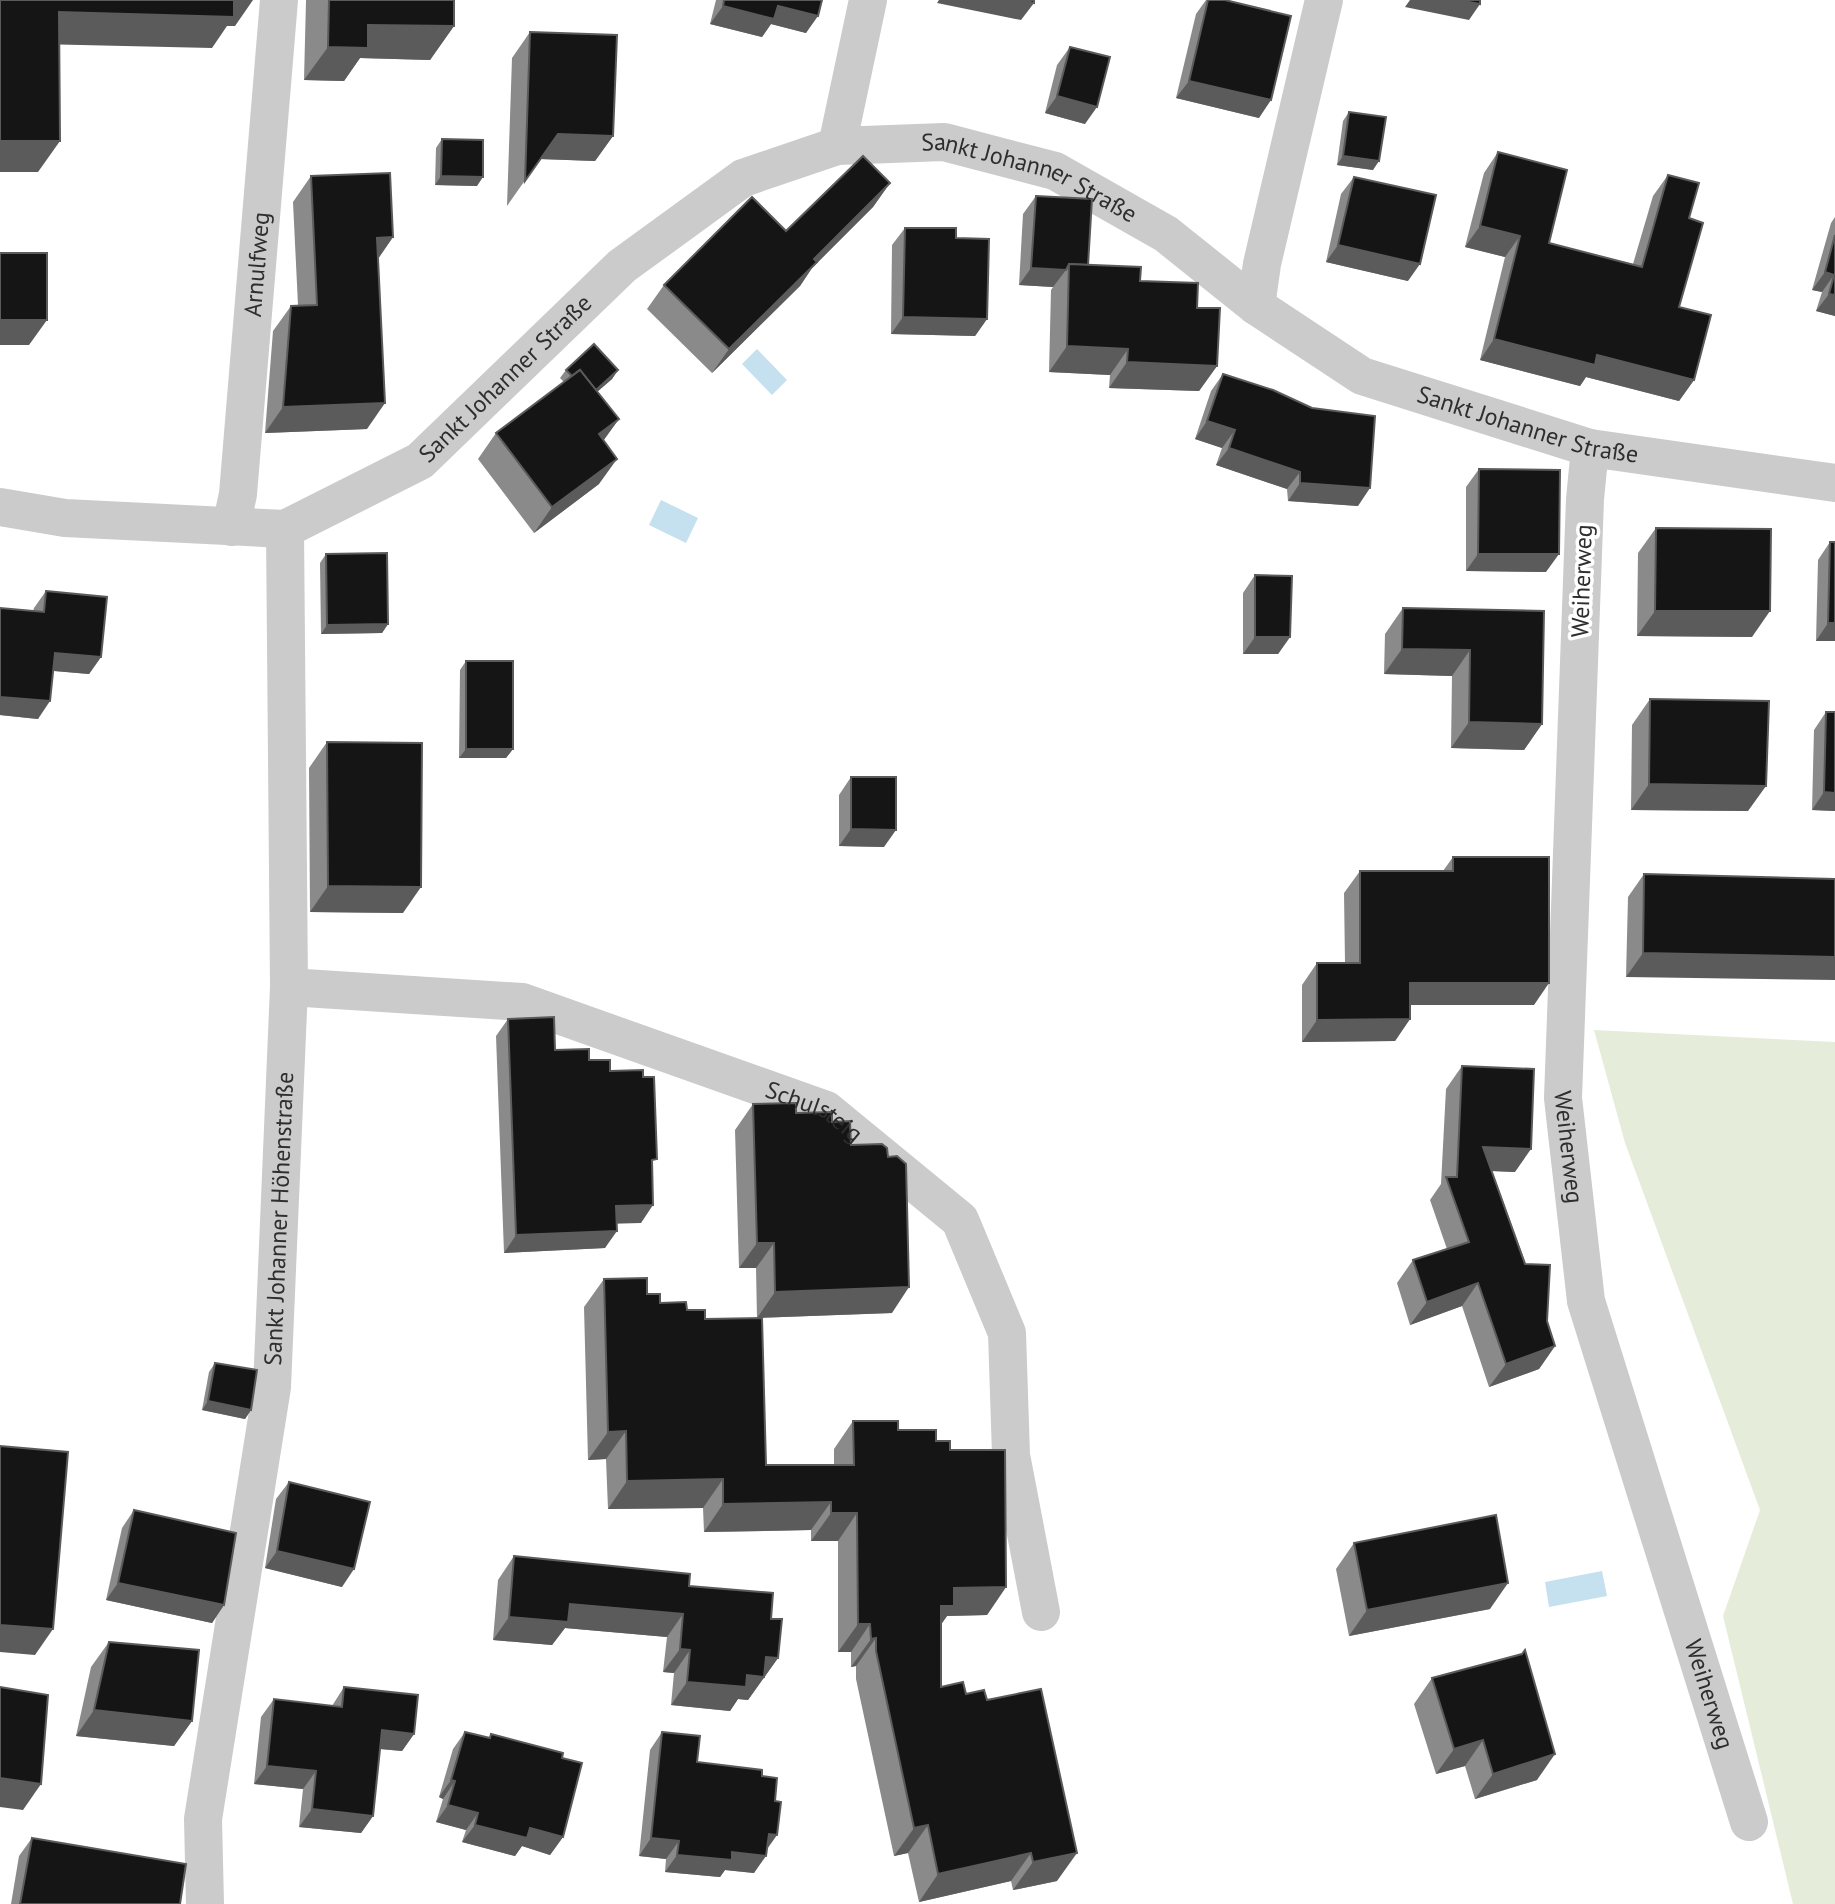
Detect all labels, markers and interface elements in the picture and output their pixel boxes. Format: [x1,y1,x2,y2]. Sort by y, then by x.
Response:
street label: Sankt Johanner Straße [921,126,1143,229]
street label: Arnulfweg [237,211,276,318]
street label: Sankt Johanner Straße [412,287,598,469]
street label: Sankt Johanner Straße [1413,378,1641,470]
street label: Weiherweg [1564,524,1599,638]
street label: Sankt Johanner Höhenstraße [257,1071,300,1366]
street label: Schulsteig [761,1074,869,1149]
street label: Weiherweg [1547,1089,1591,1205]
street label: Weiherweg [1678,1635,1741,1753]

